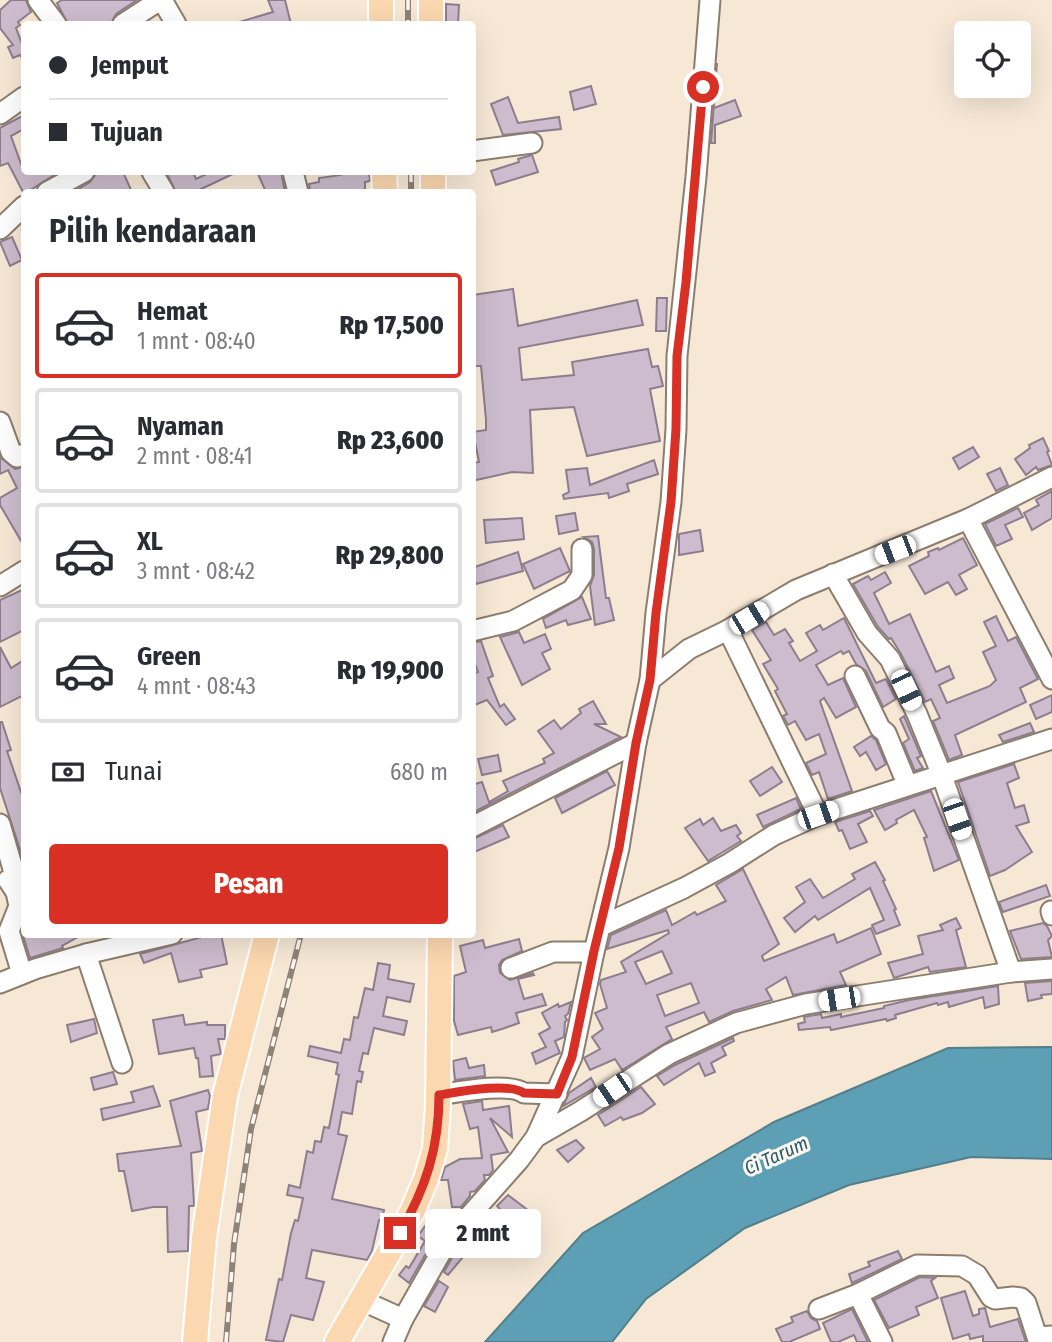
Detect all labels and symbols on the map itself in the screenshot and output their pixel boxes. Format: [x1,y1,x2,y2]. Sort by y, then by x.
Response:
route start [687,71,719,103]
car [872,533,919,567]
car [726,598,773,638]
car [888,667,925,713]
car [941,796,974,842]
car [795,798,842,832]
car [817,985,862,1013]
car [589,1070,636,1110]
water label: Ci Tarum [741,1131,812,1180]
callout: 2 mnt [424,1208,540,1258]
route end [384,1217,416,1249]

